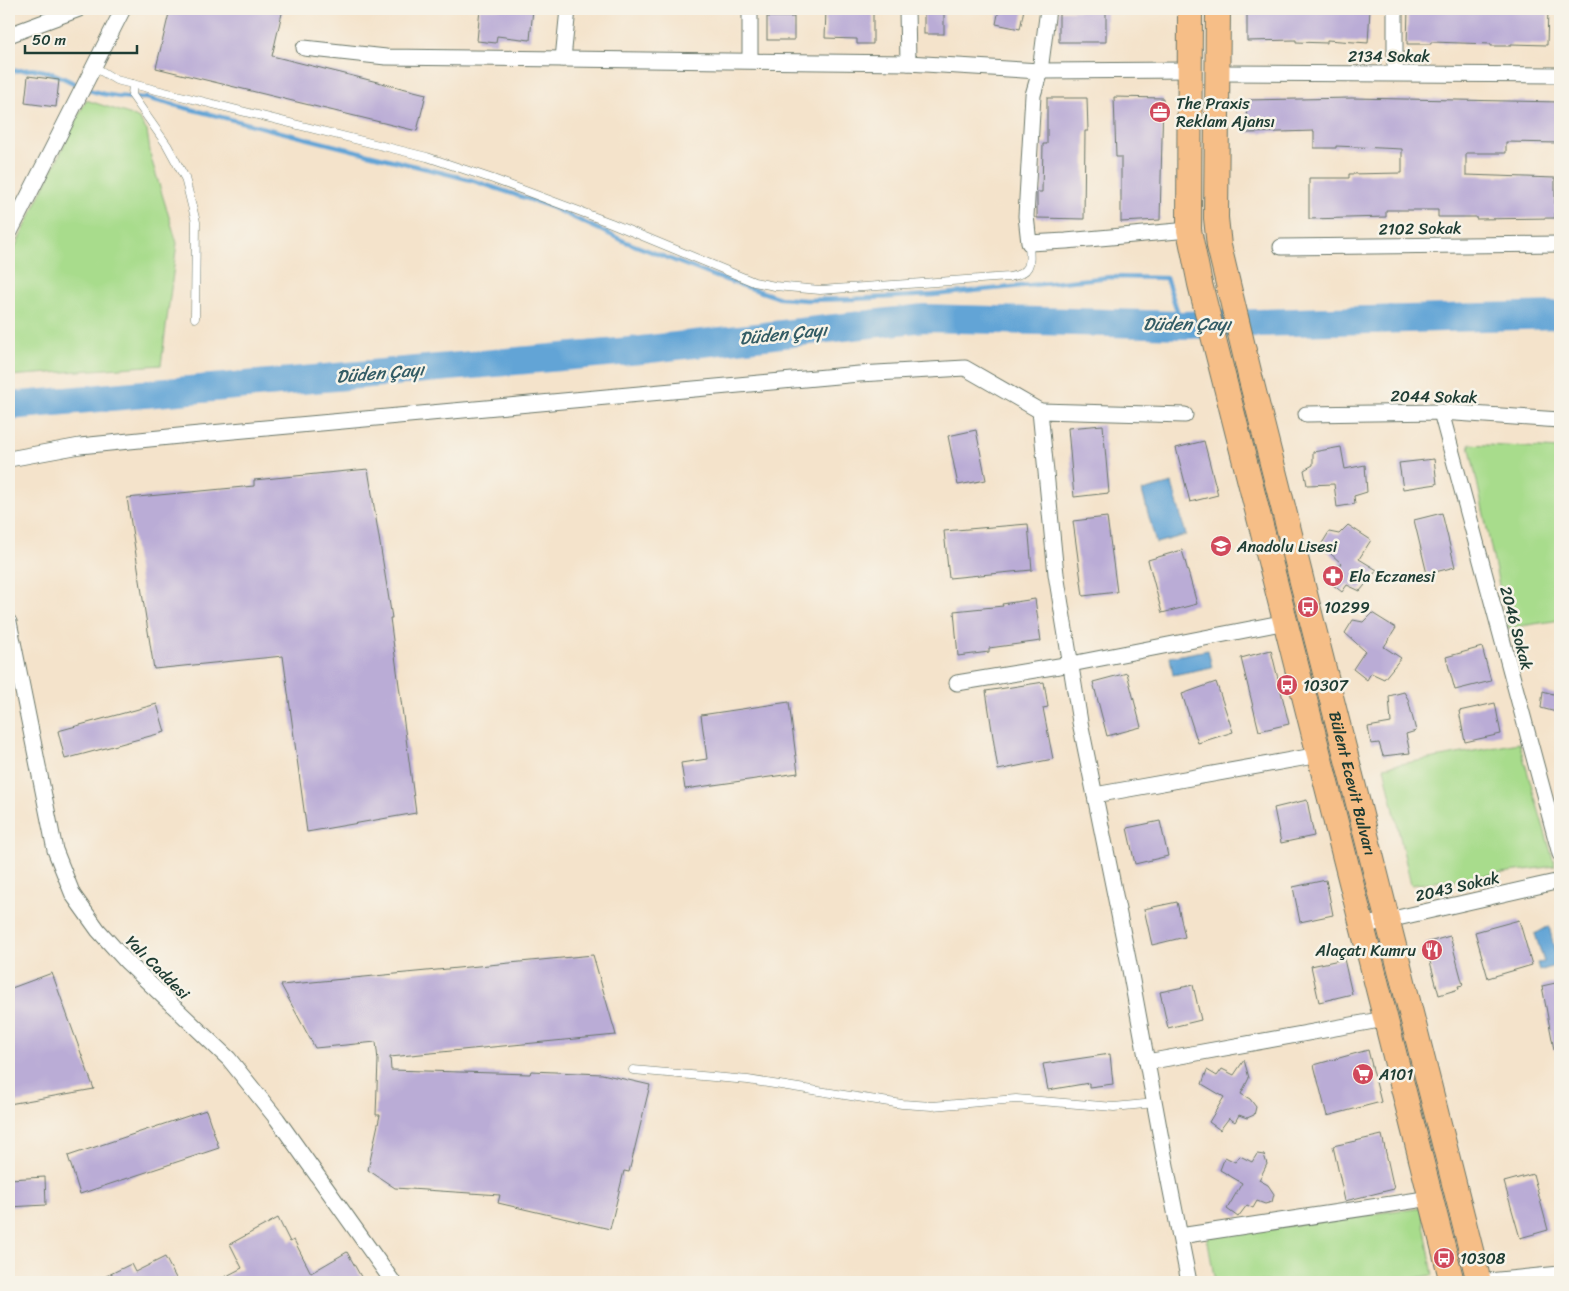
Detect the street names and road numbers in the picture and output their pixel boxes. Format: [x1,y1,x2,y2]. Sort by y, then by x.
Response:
street label: 2134 Sokak [1348,42,1431,71]
street label: 2102 Sokak [1378,213,1462,244]
street label: 2044 Sokak [1390,381,1478,412]
street label: 2046 Sokak [1491,583,1542,674]
street label: Bülent Ecevit Bulvarı [1320,708,1385,859]
street label: 2043 Sokak [1412,863,1503,910]
street label: Yalı Caddesi [118,928,197,1007]

